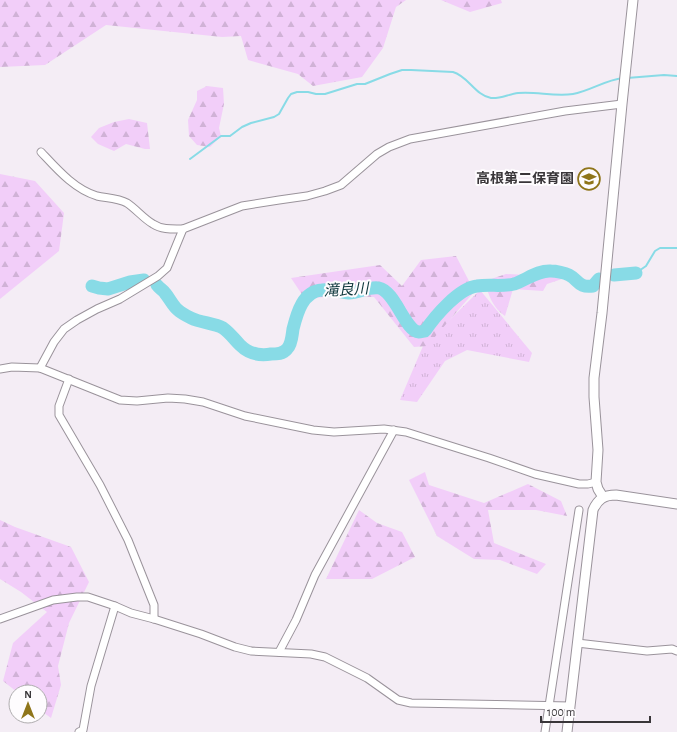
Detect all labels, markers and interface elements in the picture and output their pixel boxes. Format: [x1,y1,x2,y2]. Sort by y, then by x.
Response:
school or university icon: 高根第二保育園 [576,166,602,192]
place label: 高根第二保育園 [476,170,574,186]
water label: 滝良川 [323,280,371,299]
north arrow [8,684,48,724]
text: N [24,689,32,700]
scale bar [541,698,650,724]
text: 100 m [547,706,575,718]

